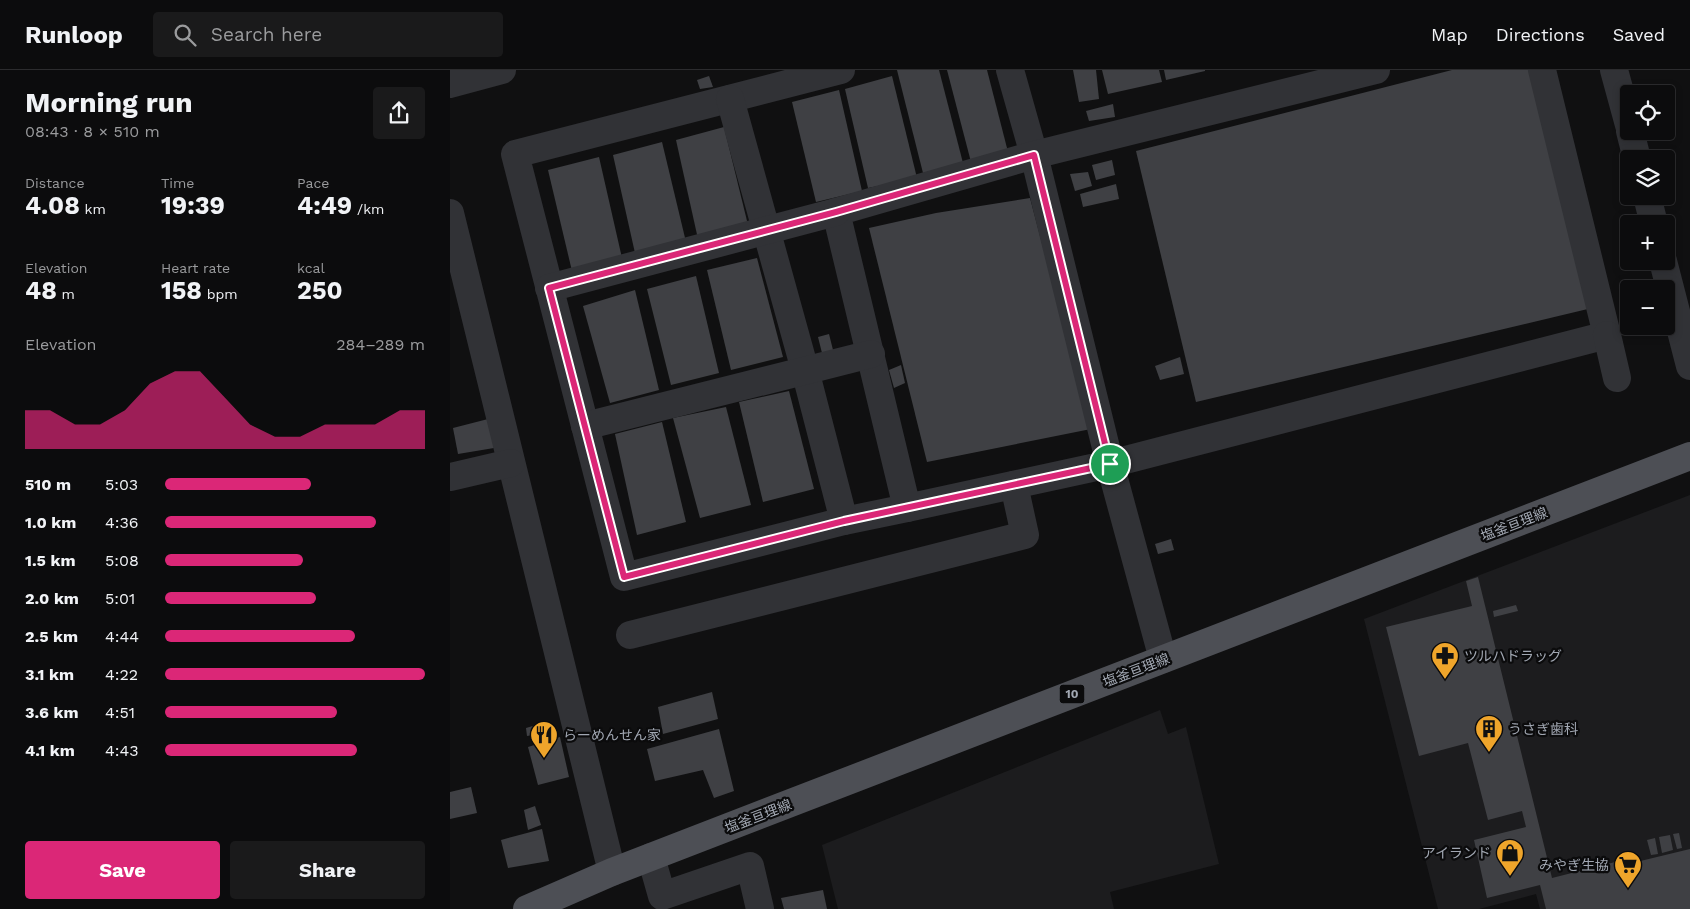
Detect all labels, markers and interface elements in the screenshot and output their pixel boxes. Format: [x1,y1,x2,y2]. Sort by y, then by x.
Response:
search box [153,12,503,57]
text: Runloop [25,21,123,49]
icon: search [171,21,199,49]
text: Search here [211,23,322,46]
text: Map [1431,24,1468,45]
text: Directions [1496,24,1585,45]
text: Saved [1613,24,1665,45]
map controls [1620,85,1675,335]
button: locate [1620,85,1675,140]
text: Morning run [25,86,193,119]
button: share [373,87,425,139]
text: 08:43 · 8 × 510 m [25,122,160,141]
button: layers [1620,150,1675,205]
text: Distance [25,175,85,191]
text: Time [161,175,194,191]
text: Pace [297,175,329,191]
text: 4.08 [25,191,80,220]
text: 19:39 [161,191,225,220]
text: 4:49 [297,191,352,220]
text: km [80,201,106,217]
text: /km [352,201,384,217]
button: + [1620,215,1675,270]
text: Elevation [25,260,88,276]
text: Heart rate [161,260,230,276]
text: kcal [297,260,325,276]
text: 48 [25,276,57,305]
text: 158 [161,276,202,305]
text: 250 [297,276,343,305]
button: − [1620,280,1675,335]
text: m [57,286,75,302]
text: bpm [202,286,238,302]
text: Elevation [25,335,96,354]
text: 284–289 m [336,335,425,354]
pin [1089,443,1131,485]
icon: arrive [1096,450,1124,478]
text: 510 m [25,475,71,494]
text: 5:03 [105,475,138,494]
street label: 塩釜亘理線 [1478,504,1550,544]
text: 1.0 km [25,513,76,532]
text: 4:36 [105,513,139,532]
text: 1.5 km [25,551,75,570]
text: 5:08 [105,551,139,570]
text: 2.0 km [25,589,79,608]
text: 5:01 [105,589,135,608]
text: 2.5 km [25,627,78,646]
text: 4:44 [105,627,139,646]
pharmacy icon: ツルハドラッグ [1430,641,1460,680]
place label: ツルハドラッグ [1464,648,1562,664]
street label: 塩釜亘理線 [1100,650,1172,690]
text: 3.1 km [25,665,74,684]
text: 4:22 [105,665,138,684]
road number: 10 [1060,684,1084,704]
text: 3.6 km [25,703,78,722]
text: 4:51 [105,703,135,722]
building icon: うさぎ歯科 [1474,714,1504,753]
restaurant icon: らーめんせん家 [529,720,559,759]
place label: うさぎ歯科 [1508,721,1578,737]
place label: らーめんせん家 [563,727,661,743]
text: 4.1 km [25,741,75,760]
text: 4:43 [105,741,139,760]
street label: 塩釜亘理線 [722,796,794,836]
shop icon: アイランド [1495,838,1525,877]
button: Save [25,841,220,899]
button: Share [230,841,425,899]
place label: アイランド [1422,845,1491,861]
supermarket icon: みやぎ生協 [1613,850,1643,889]
place label: みやぎ生協 [1539,857,1609,873]

